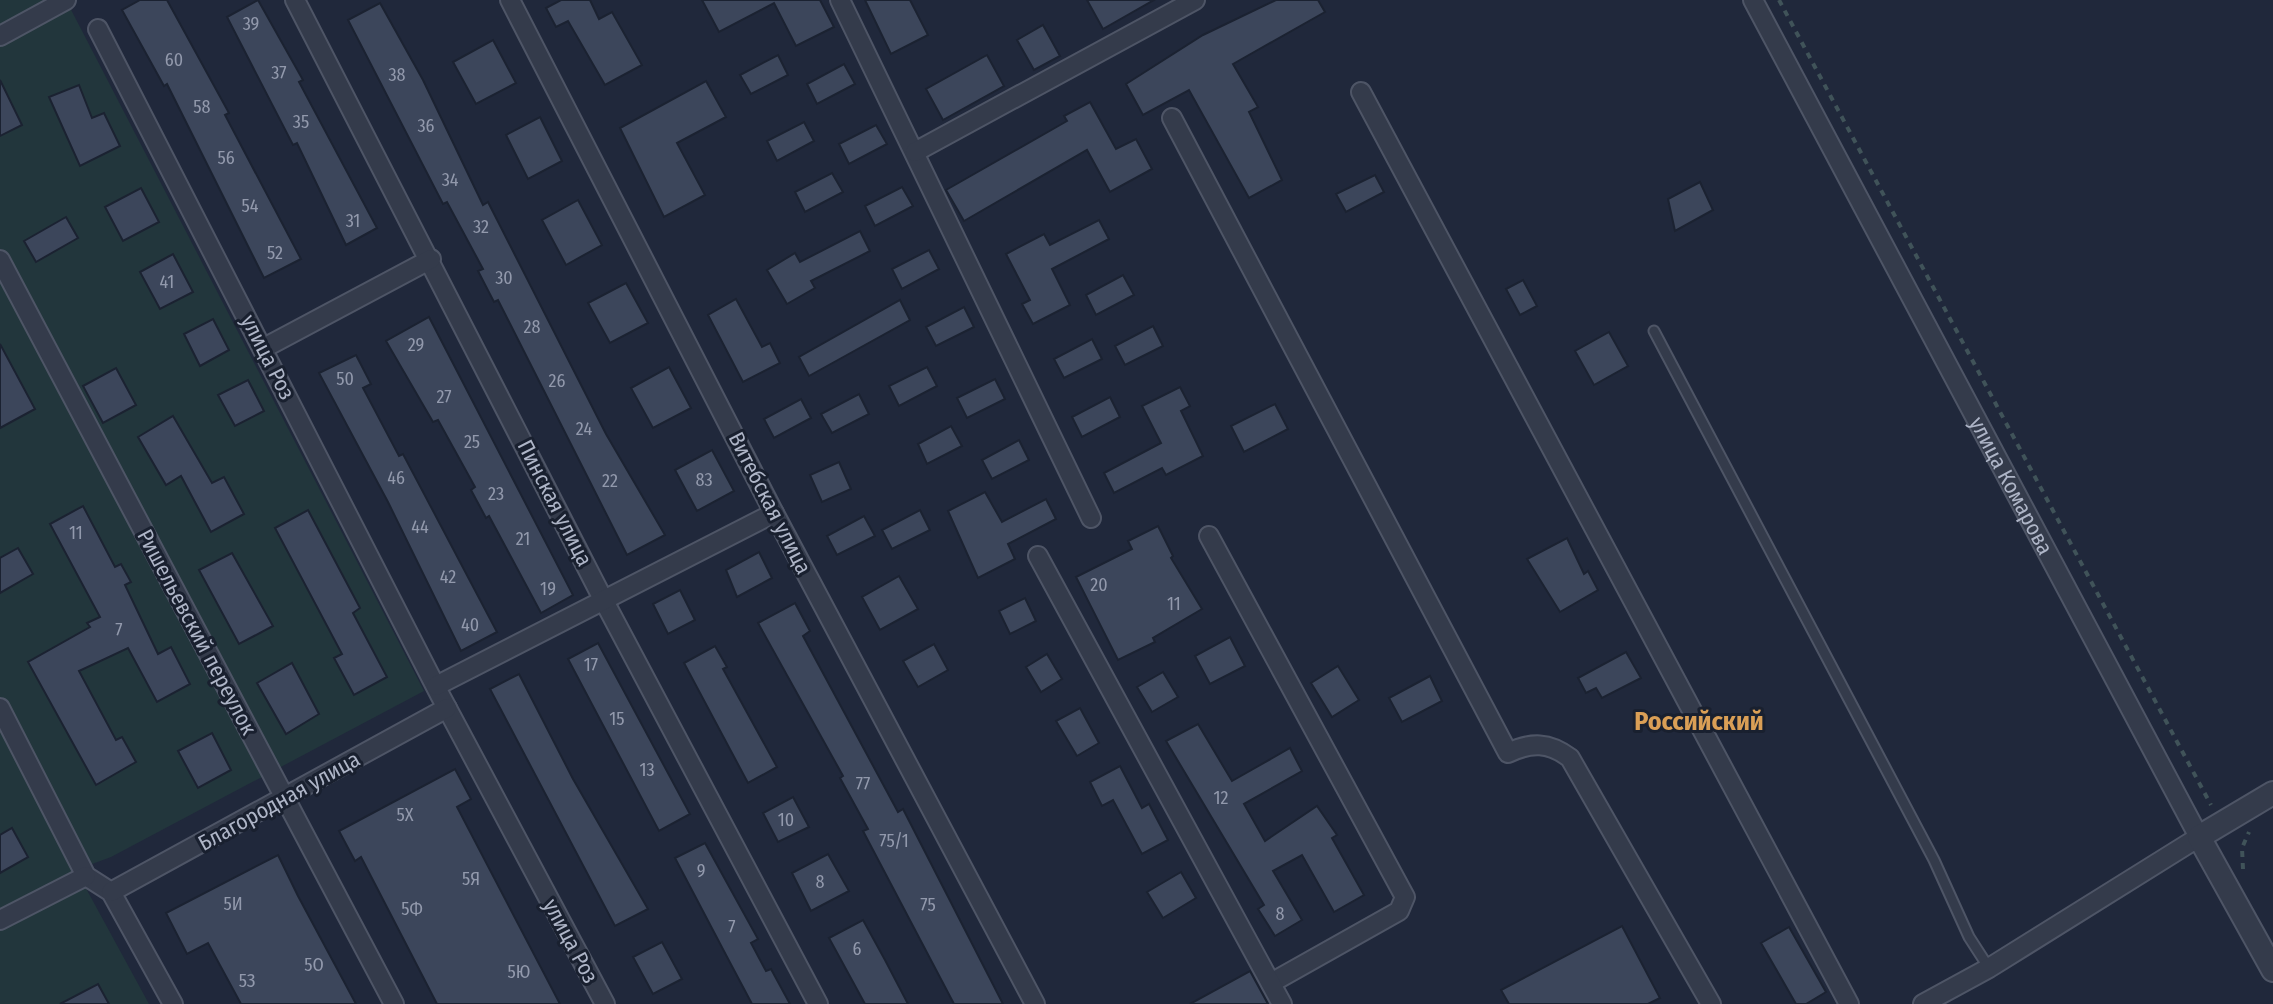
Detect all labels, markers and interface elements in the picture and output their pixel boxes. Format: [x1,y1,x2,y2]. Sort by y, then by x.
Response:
house number: 39 [243,13,259,35]
house number: 60 [165,49,183,71]
house number: 37 [271,62,287,84]
house number: 38 [388,64,406,86]
house number: 58 [193,96,211,118]
house number: 35 [293,111,309,133]
house number: 36 [417,115,435,137]
house number: 56 [217,147,235,169]
house number: 34 [442,169,459,191]
house number: 54 [242,195,259,217]
house number: 31 [346,210,360,232]
house number: 32 [473,216,489,238]
house number: 52 [267,242,283,264]
house number: 30 [495,267,513,289]
house number: 41 [160,271,174,293]
street label: улица Роз [235,310,301,404]
house number: 28 [524,316,540,338]
house number: 29 [408,334,424,356]
house number: 50 [336,368,354,390]
house number: 26 [549,370,566,392]
house number: 27 [436,386,452,408]
street label: улица Комарова [1964,412,2059,559]
house number: 24 [576,418,592,440]
street label: Витебская улица [723,427,817,579]
house number: 25 [464,431,480,453]
street label: Пинская улица [512,435,598,571]
house number: 46 [387,467,405,489]
house number: 83 [695,469,713,491]
house number: 22 [602,470,618,492]
house number: 23 [488,483,504,505]
house number: 44 [411,516,429,538]
house number: 11 [69,522,83,544]
street label: Ришельевский переулок [131,525,263,740]
house number: 21 [516,528,530,550]
house number: 42 [440,566,456,588]
house number: 20 [1090,574,1108,596]
house number: 19 [540,578,556,600]
house number: 11 [1167,593,1181,615]
house number: 40 [461,614,479,636]
house number: 7 [115,619,123,641]
house number: 17 [584,654,598,676]
district label: Российский [1634,706,1764,737]
house number: 15 [609,708,625,730]
street label: Благородная улица [193,745,365,857]
house number: 13 [639,759,655,781]
house number: 77 [856,773,870,795]
house number: 12 [1214,787,1229,809]
house number: 5Х [396,804,414,826]
house number: 10 [778,809,794,831]
house number: 75/1 [879,830,909,852]
house number: 9 [697,860,705,882]
house number: 5Я [462,868,480,890]
house number: 8 [816,871,825,893]
house number: 5И [223,893,243,915]
street label: улица Роз [538,894,604,988]
house number: 75 [920,894,936,916]
house number: 5Ф [401,898,423,920]
house number: 8 [1276,903,1285,925]
house number: 7 [728,916,736,938]
house number: 6 [853,938,862,960]
house number: 5О [304,954,324,976]
house number: 5Ю [508,961,530,983]
house number: 5З [239,970,255,992]

